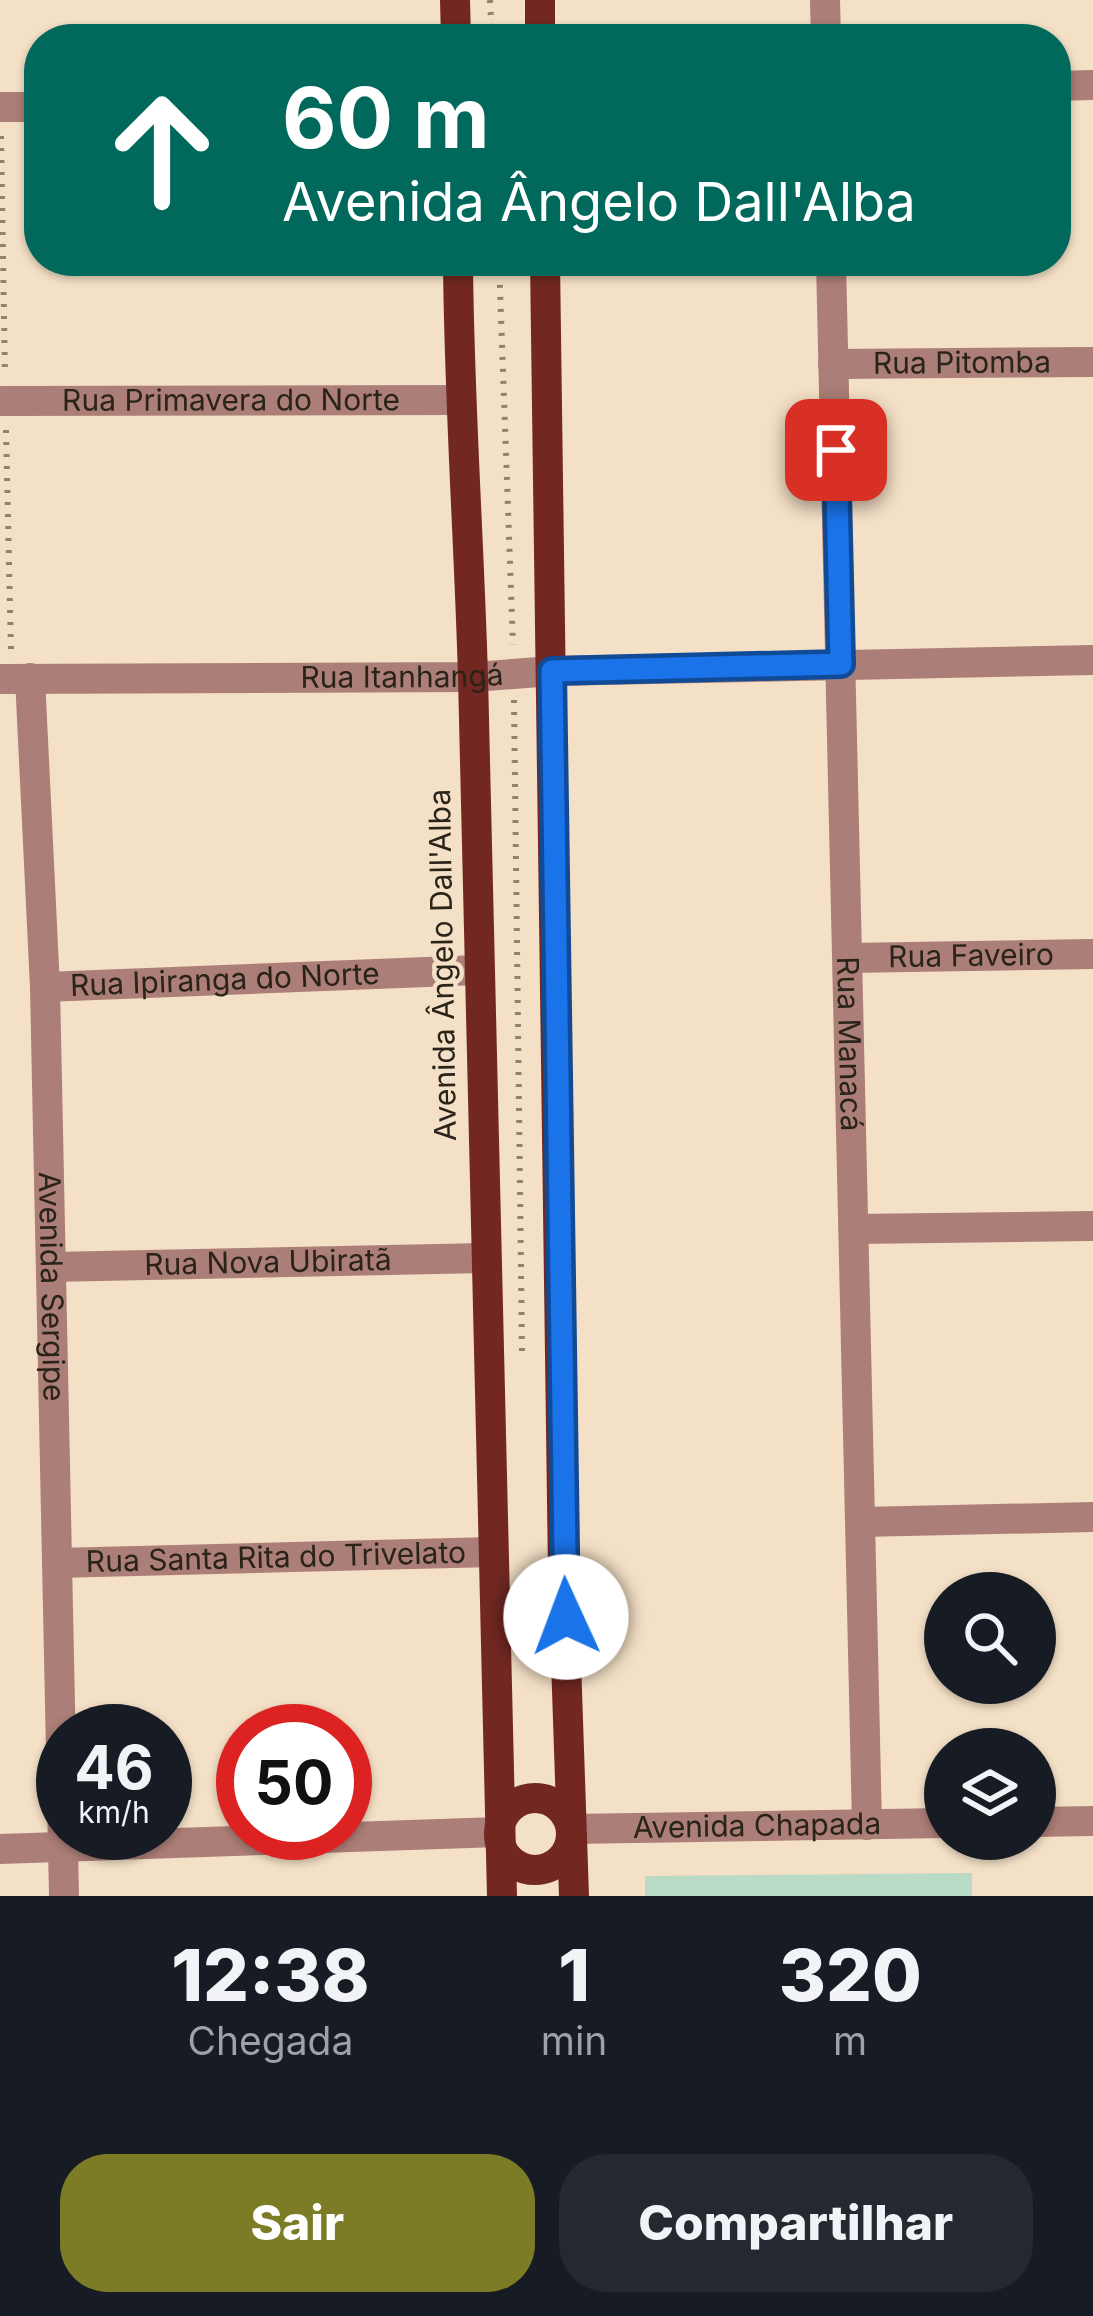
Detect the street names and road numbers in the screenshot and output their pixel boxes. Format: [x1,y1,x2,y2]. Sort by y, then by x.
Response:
street label: Rua Pitomba [873,343,1051,381]
street label: Rua Primavera do Norte [62,381,400,418]
street label: Rua Itanhangá [300,656,505,695]
street label: Avenida Ângelo Dall'Alba [421,789,463,1141]
street label: Rua Faveiro [888,936,1054,974]
street label: Rua Ipiranga do Norte [69,955,380,1003]
street label: Rua Manacá [830,956,870,1132]
street label: Avenida Sergipe [32,1171,73,1402]
street label: Rua Nova Ubiratã [144,1241,392,1282]
street label: Rua Santa Rita do Trivelato [85,1534,466,1579]
street label: Avenida Chapada [632,1805,881,1845]

